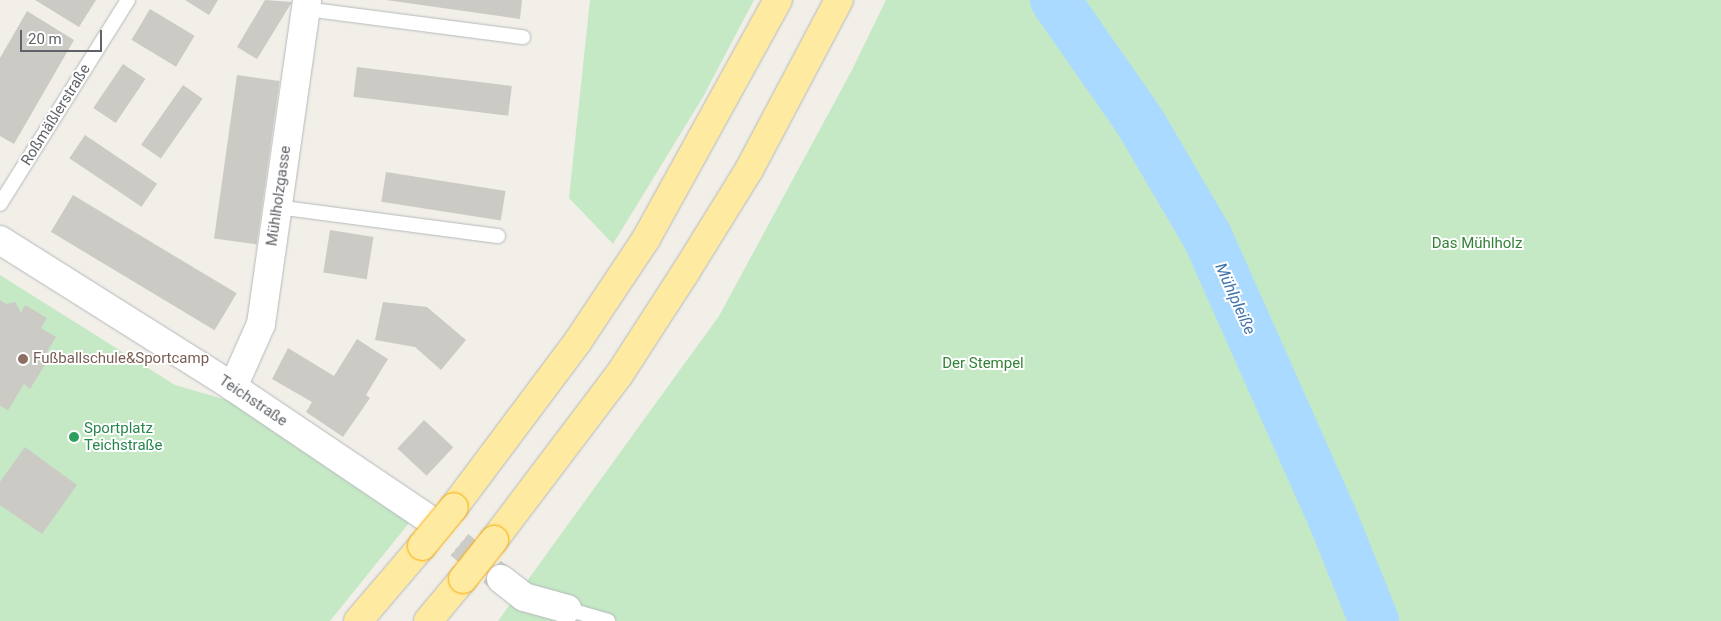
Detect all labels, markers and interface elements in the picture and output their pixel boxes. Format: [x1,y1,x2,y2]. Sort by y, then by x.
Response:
scale bar [22,20,105,52]
text: 20 m [28,30,62,48]
street label: Roßmäßlerstraße [18,61,94,169]
street label: Mühlholzgasse [263,145,295,247]
park label: Das Mühlholz [1432,235,1522,253]
water label: Mühlpleiße [1211,260,1259,338]
place label: Fußballschule&Sportcamp [33,350,209,368]
marker: Fußballschule&Sportcamp [17,353,29,365]
park label: Der Stempel [942,355,1024,373]
street label: Teichstraße [215,372,291,430]
place label: Sportplatz Teichstraße [84,419,162,454]
marker: Sportplatz Teichstraße [68,431,80,443]

